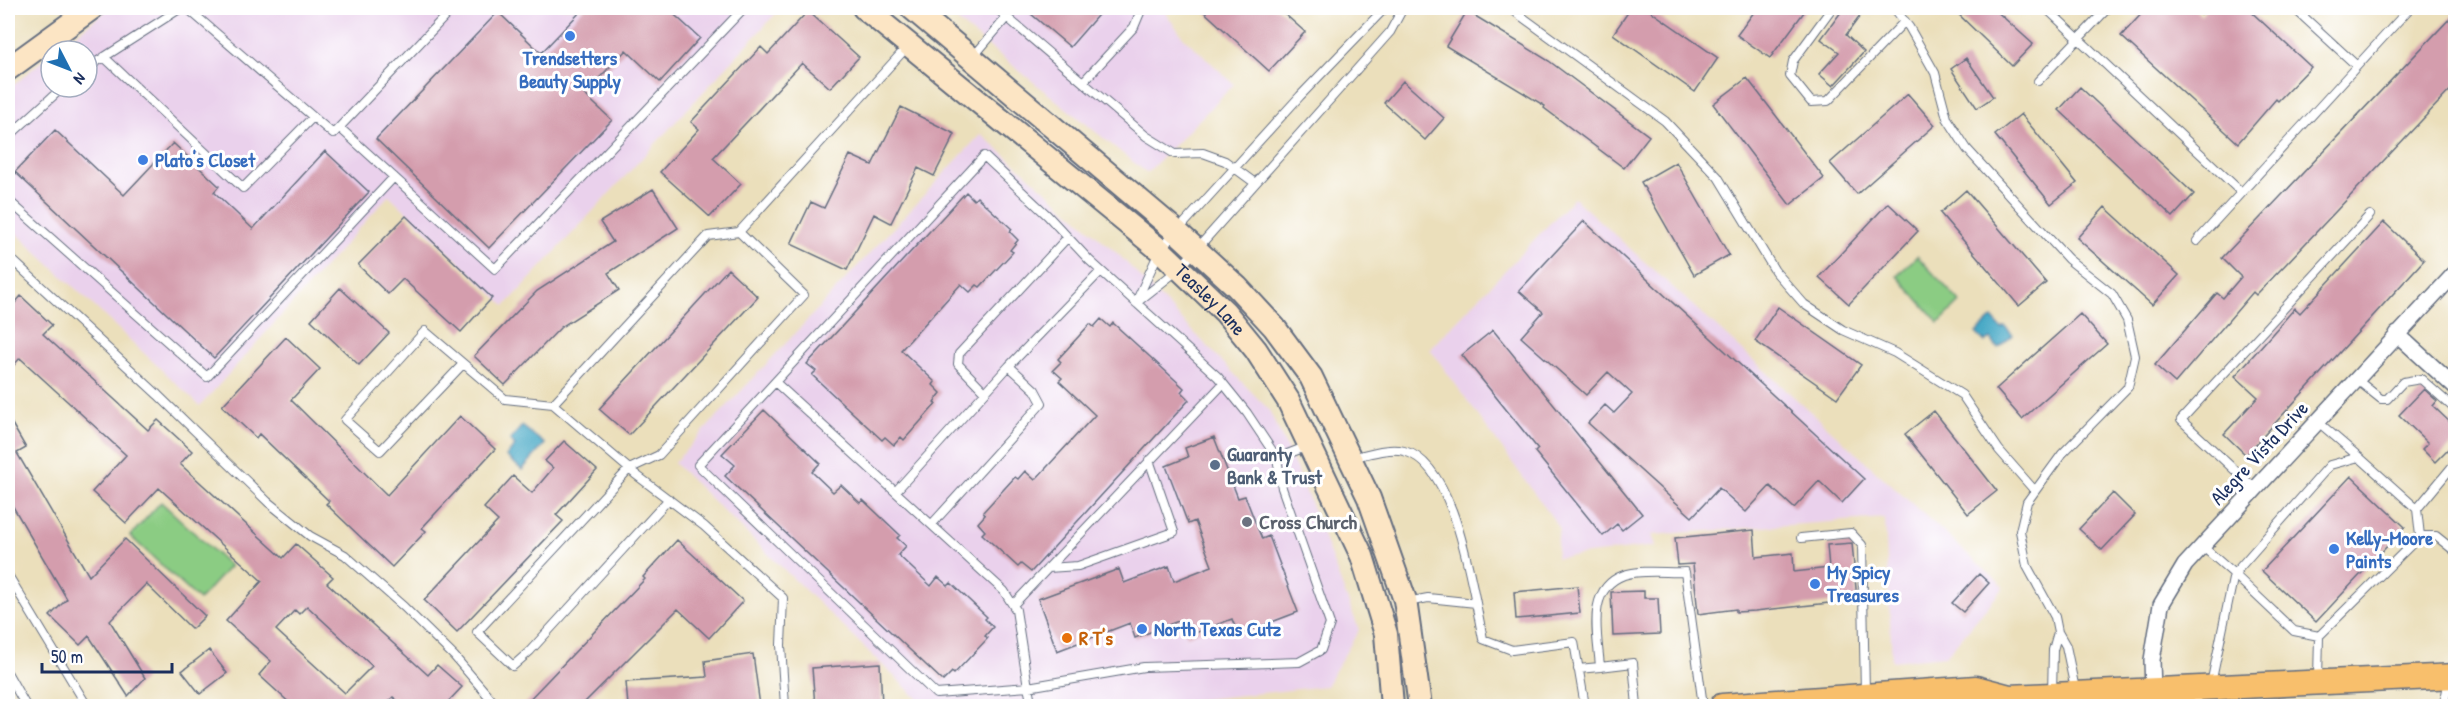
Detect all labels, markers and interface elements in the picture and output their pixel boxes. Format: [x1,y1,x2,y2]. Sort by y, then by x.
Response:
marker: Trendsetters Beauty Supply [563,29,577,43]
north arrow [39,39,99,99]
place label: Trendsetters Beauty Supply [519,44,622,95]
text: N [69,69,91,90]
place label: Plato's Closet [155,146,256,173]
marker: Plato's Closet [136,153,150,167]
street label: Teasley Lane [1169,257,1253,341]
street label: Alegre Vista Drive [2204,395,2314,510]
place label: Guaranty Bank & Trust [1227,440,1323,490]
marker: Guaranty Bank & Trust [1208,458,1222,472]
place label: Cross Church [1259,508,1358,535]
marker: Cross Church [1240,515,1254,529]
place label: Kelly-Moore Paints [2346,524,2433,574]
marker: Kelly-Moore Paints [2327,542,2341,556]
place label: My Spicy Treasures [1826,558,1899,608]
marker: My Spicy Treasures [1808,577,1822,591]
place label: North Texas Cutz [1154,615,1282,642]
marker: North Texas Cutz [1135,622,1149,636]
place label: R T's [1079,624,1113,651]
marker: R T's [1060,631,1074,645]
scale bar [42,636,172,674]
text: 50 m [51,644,83,669]

